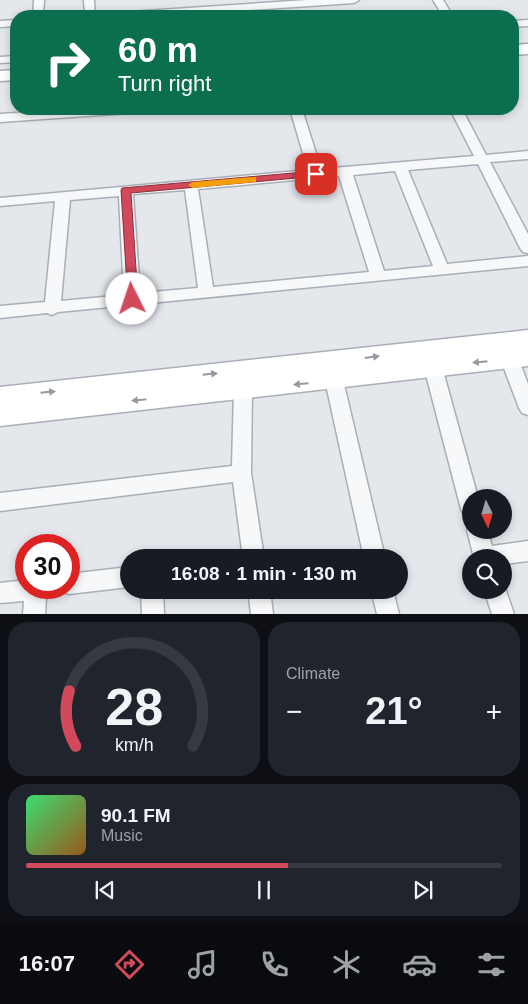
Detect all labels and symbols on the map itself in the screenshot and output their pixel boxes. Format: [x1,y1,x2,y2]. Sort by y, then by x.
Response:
pin [295,153,337,195]
position arrow [105,272,157,324]
one-way arrow [364,353,380,361]
one-way arrow [471,358,487,366]
one-way arrow [202,370,218,378]
one-way arrow [293,380,309,388]
one-way arrow [41,388,57,396]
one-way arrow [131,396,147,404]
north arrow [462,489,512,539]
speed limit sign: 30 [15,534,80,599]

